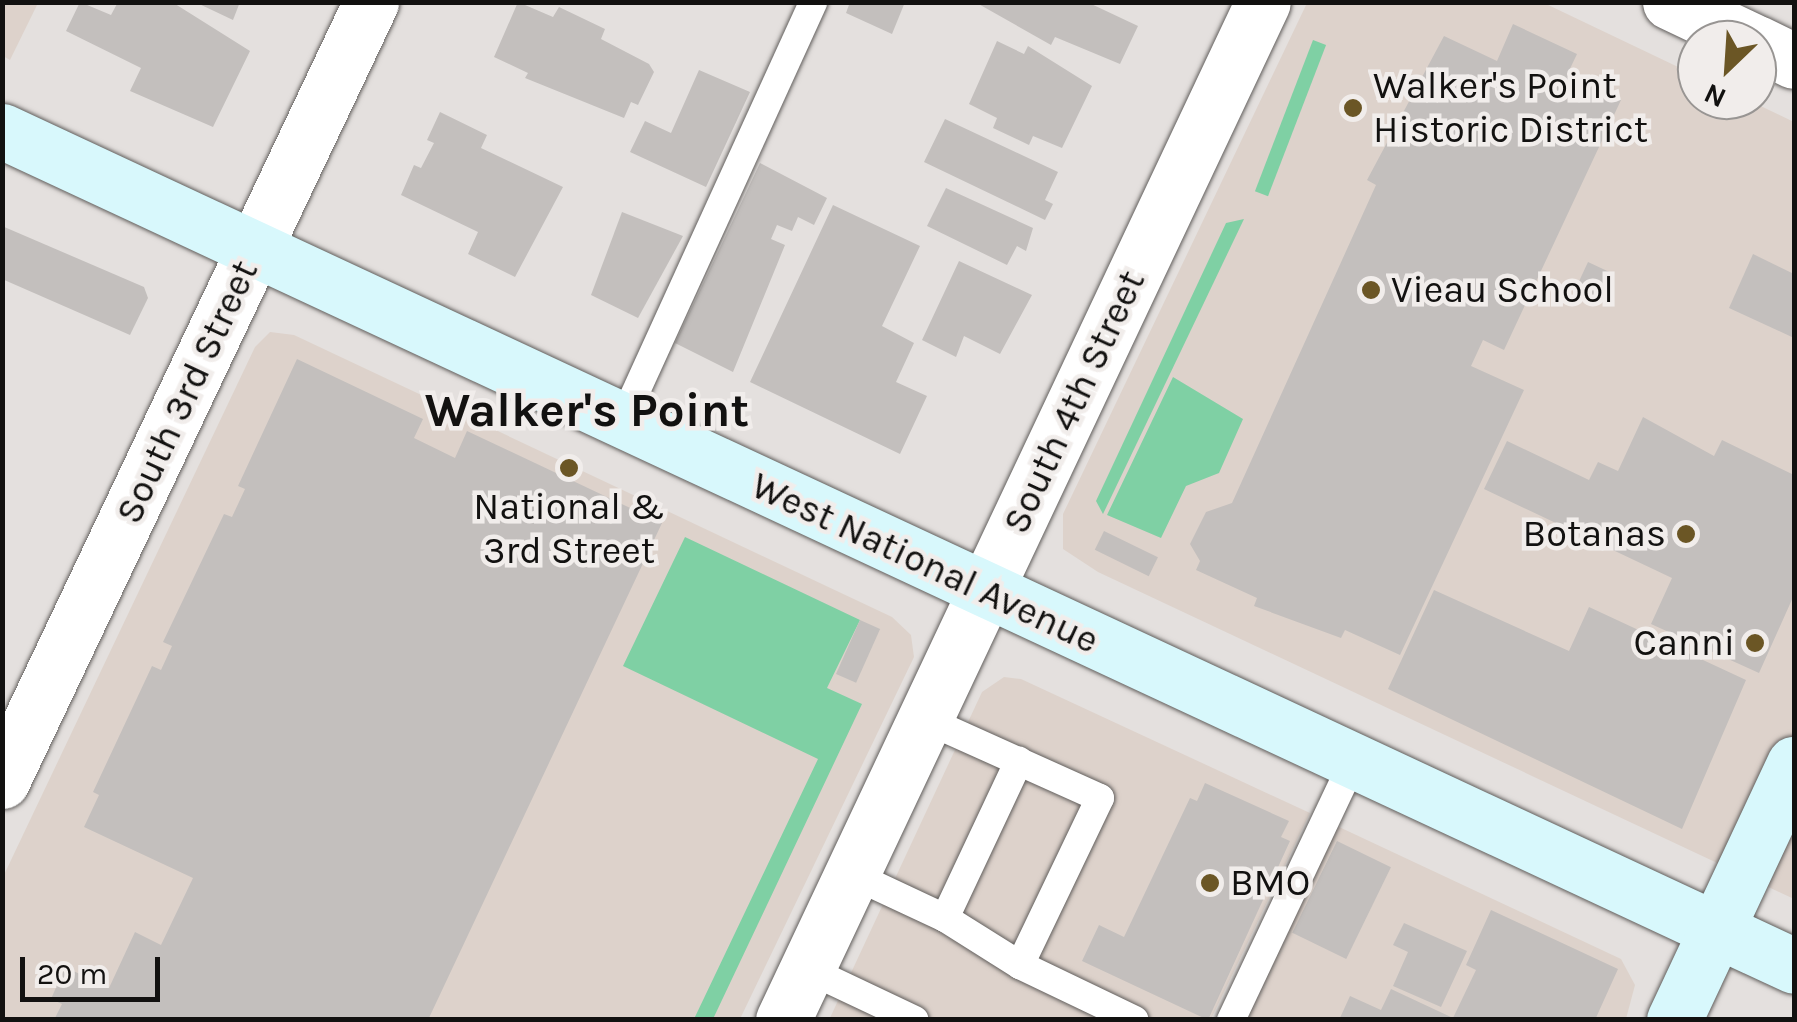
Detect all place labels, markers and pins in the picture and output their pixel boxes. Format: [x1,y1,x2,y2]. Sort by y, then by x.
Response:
place label: Walker's Point Historic District [1373,63,1648,152]
marker: Walker's Point Historic District [1342,97,1364,119]
place label: Vieau School [1391,267,1614,313]
marker: Vieau School [1360,279,1382,301]
marker: National & 3rd Street [558,457,580,479]
place label: National & 3rd Street [473,484,665,574]
place label: Botanas [1523,511,1666,557]
marker: Botanas [1675,523,1697,545]
place label: Canni [1634,620,1735,666]
marker: Canni [1744,632,1766,654]
place label: BMO [1230,860,1310,906]
marker: BMO [1199,872,1221,894]

